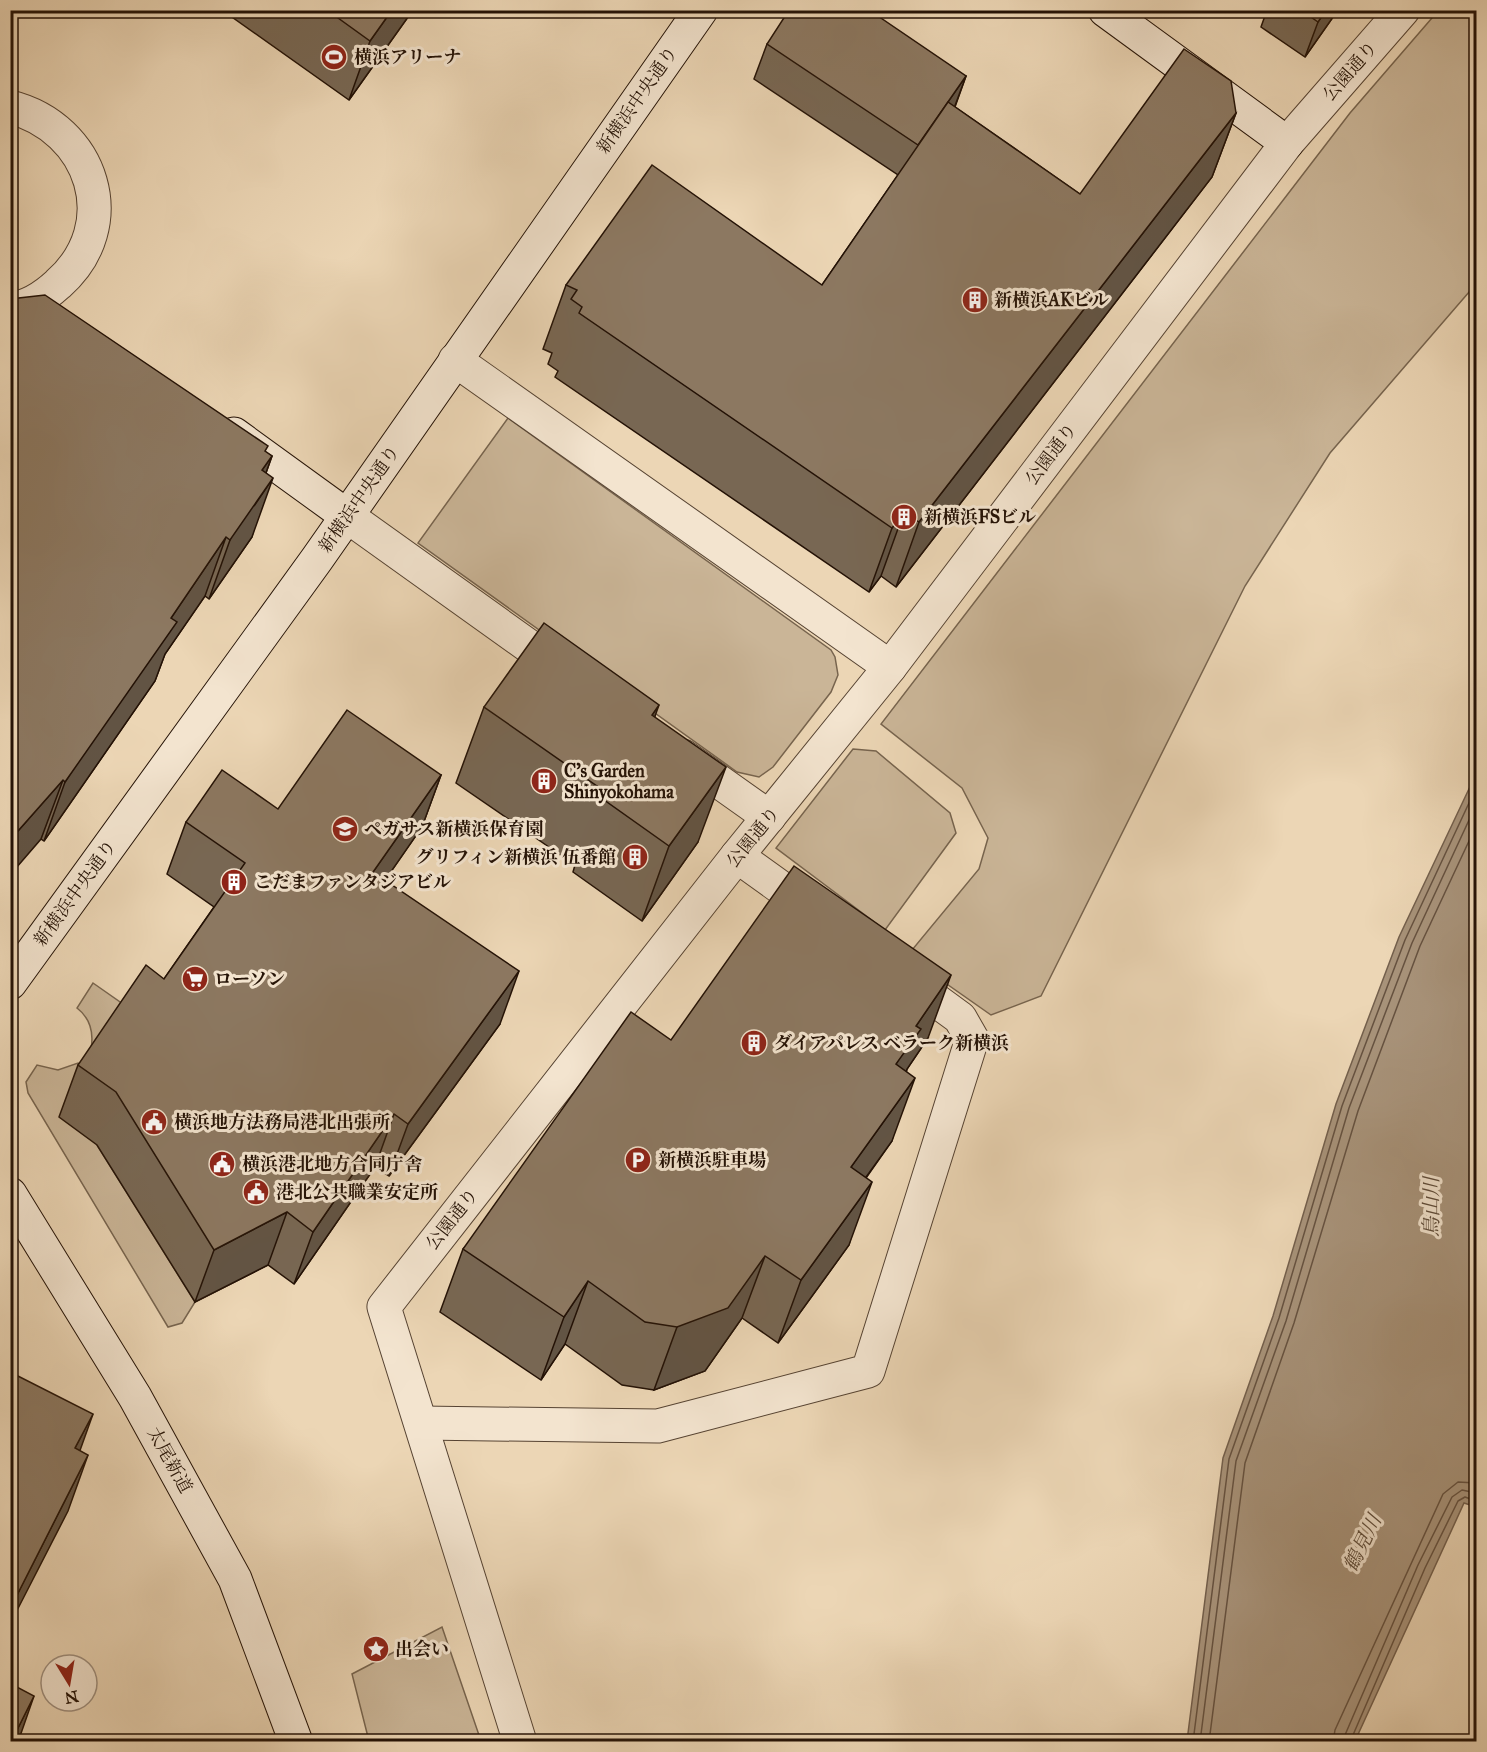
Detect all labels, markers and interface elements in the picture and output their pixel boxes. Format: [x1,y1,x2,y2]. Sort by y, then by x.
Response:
street label: 公園通り [1318,37,1382,105]
sports icon: 横浜アリーナ [319,42,349,72]
street label: 新横浜中央通り [592,42,682,158]
place label: 横浜アリーナ [354,46,461,68]
building icon: 新横浜AKビル [960,285,990,315]
place label: 新横浜AKビル [994,289,1109,311]
street label: 公園通り [1021,419,1081,489]
street label: 新横浜中央通り [314,441,404,557]
building icon: 新横浜FSビル [889,502,919,532]
place label: 新横浜FSビル [924,506,1036,528]
place label: C's Garden Shinyokohama [564,760,674,804]
building icon: C's Garden Shinyokohama [529,766,559,796]
street label: 公園通り [722,802,784,872]
school or university icon: ペガサス新横浜保育園 [330,814,360,844]
place label: ペガサス新横浜保育園 [364,818,543,840]
street label: 新横浜中央通り [29,836,121,950]
building icon: グリフィン新横浜 伍番館 [620,842,650,872]
place label: グリフィン新横浜 伍番館 [416,846,616,868]
building icon: こだまファンタジアビル [219,867,249,897]
place label: こだまファンタジアビル [254,871,451,893]
supermarket icon: ローソン [180,964,210,994]
place label: ローソン [214,968,285,990]
building icon: ダイアパレス ベラーク新横浜 [739,1028,769,1058]
place label: ダイアパレス ベラーク新横浜 [774,1032,1009,1054]
public building icon: 横浜地方法務局港北出張所 [139,1107,169,1137]
place label: 横浜地方法務局港北出張所 [174,1111,390,1133]
parking icon: 新横浜駐車場 [623,1145,653,1175]
public building icon: 横浜港北地方合同庁舎 [207,1149,237,1179]
place label: 新横浜駐車場 [658,1149,766,1171]
place label: 横浜港北地方合同庁舎 [242,1153,422,1175]
water label: 鳥山川 [1419,1175,1443,1237]
public building icon: 港北公共職業安定所 [241,1177,271,1207]
place label: 港北公共職業安定所 [276,1181,438,1203]
street label: 公園通り [421,1184,483,1254]
street label: 太尾新道 [143,1423,197,1497]
water label: 鶴見川 [1338,1509,1387,1575]
place icon: 出会い [361,1634,391,1664]
place label: 出会い [395,1638,449,1660]
north arrow [39,1653,99,1713]
text: N [63,1687,80,1708]

